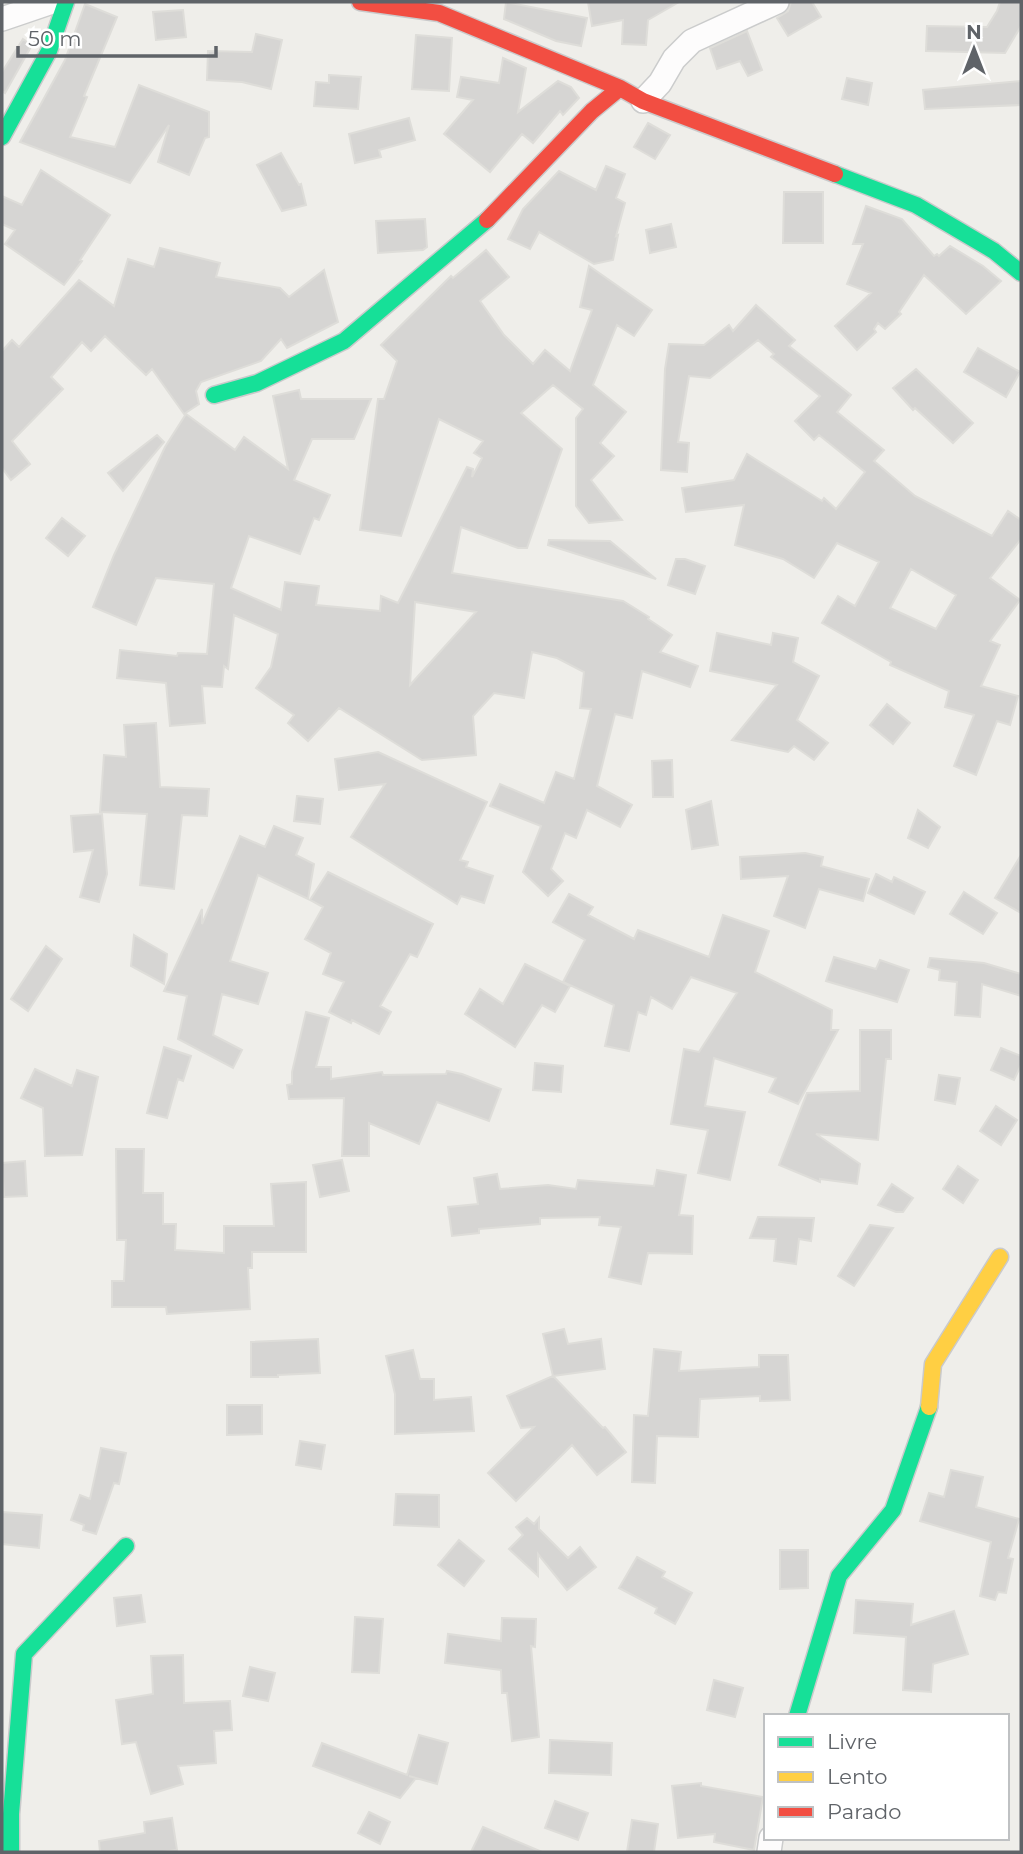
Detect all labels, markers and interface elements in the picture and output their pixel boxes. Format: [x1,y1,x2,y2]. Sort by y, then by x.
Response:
scale bar [18,14,215,58]
north arrow [939,14,1009,84]
text: N [966,21,982,44]
text: 50 m [28,26,82,51]
legend [764,1714,1009,1840]
text: Livre [827,1729,877,1754]
text: Lento [827,1764,887,1789]
text: Parado [827,1799,902,1824]

